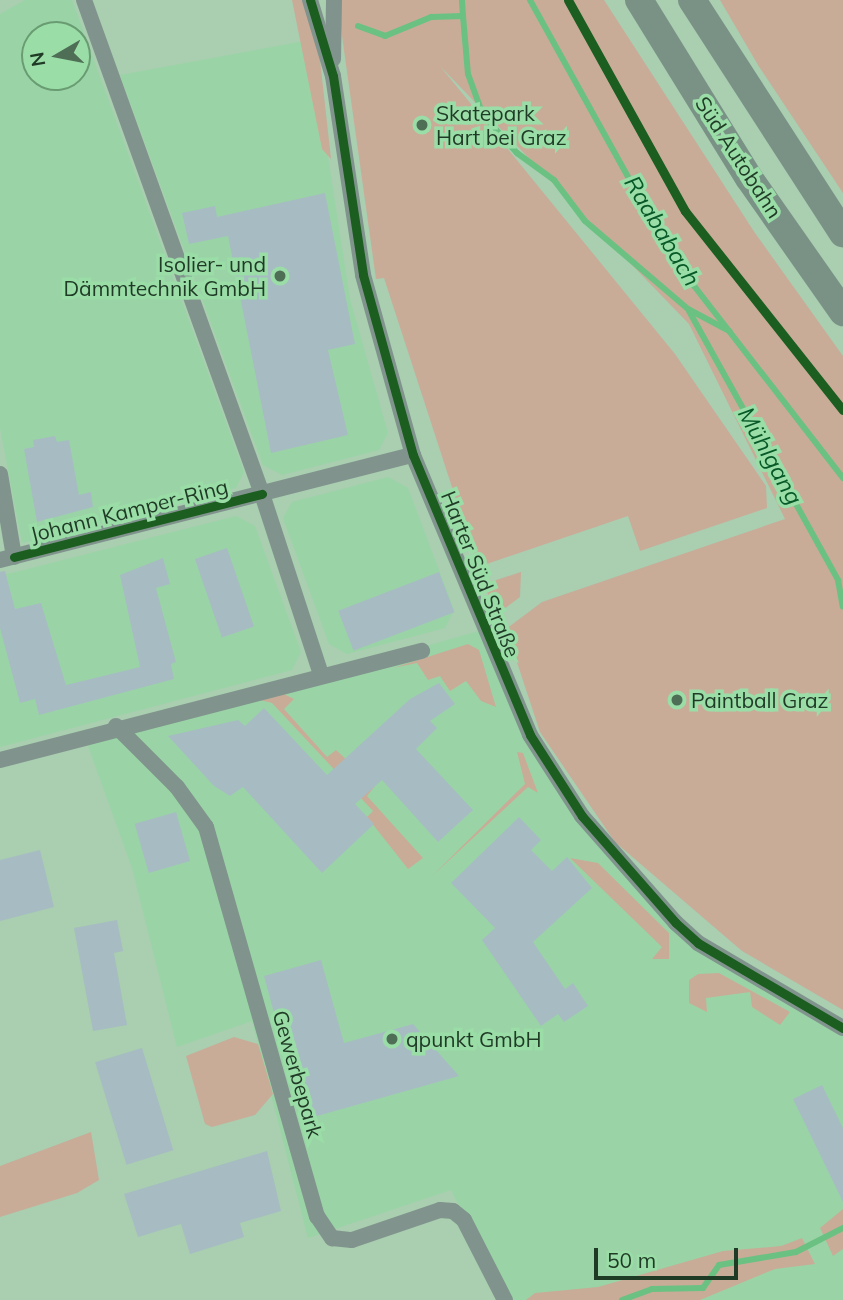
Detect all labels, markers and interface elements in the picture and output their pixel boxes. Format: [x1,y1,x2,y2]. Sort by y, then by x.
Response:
north arrow [21,21,91,91]
text: N [24,50,50,68]
street label: Süd Autobahn [690,91,788,223]
place label: Skatepark Hart bei Graz [436,100,567,150]
marker: Skatepark Hart bei Graz [414,117,430,133]
water label: Raababach [618,171,706,291]
place label: Isolier- und Dämmtechnik GmbH [63,251,266,301]
marker: Isolier- und Dämmtechnik GmbH [272,268,288,284]
water label: Mühlgang [732,403,808,509]
street label: Johann Kamper-Ring [28,473,230,547]
street label: Harter Süd Straße [436,487,526,661]
place label: Paintball Graz [691,687,828,713]
marker: Paintball Graz [669,692,685,708]
street label: Gewerbepark [268,1007,328,1141]
place label: qpunkt GmbH [406,1026,541,1052]
marker: qpunkt GmbH [384,1031,400,1047]
scale bar [598,1234,742,1278]
text: 50 m [607,1247,656,1273]

